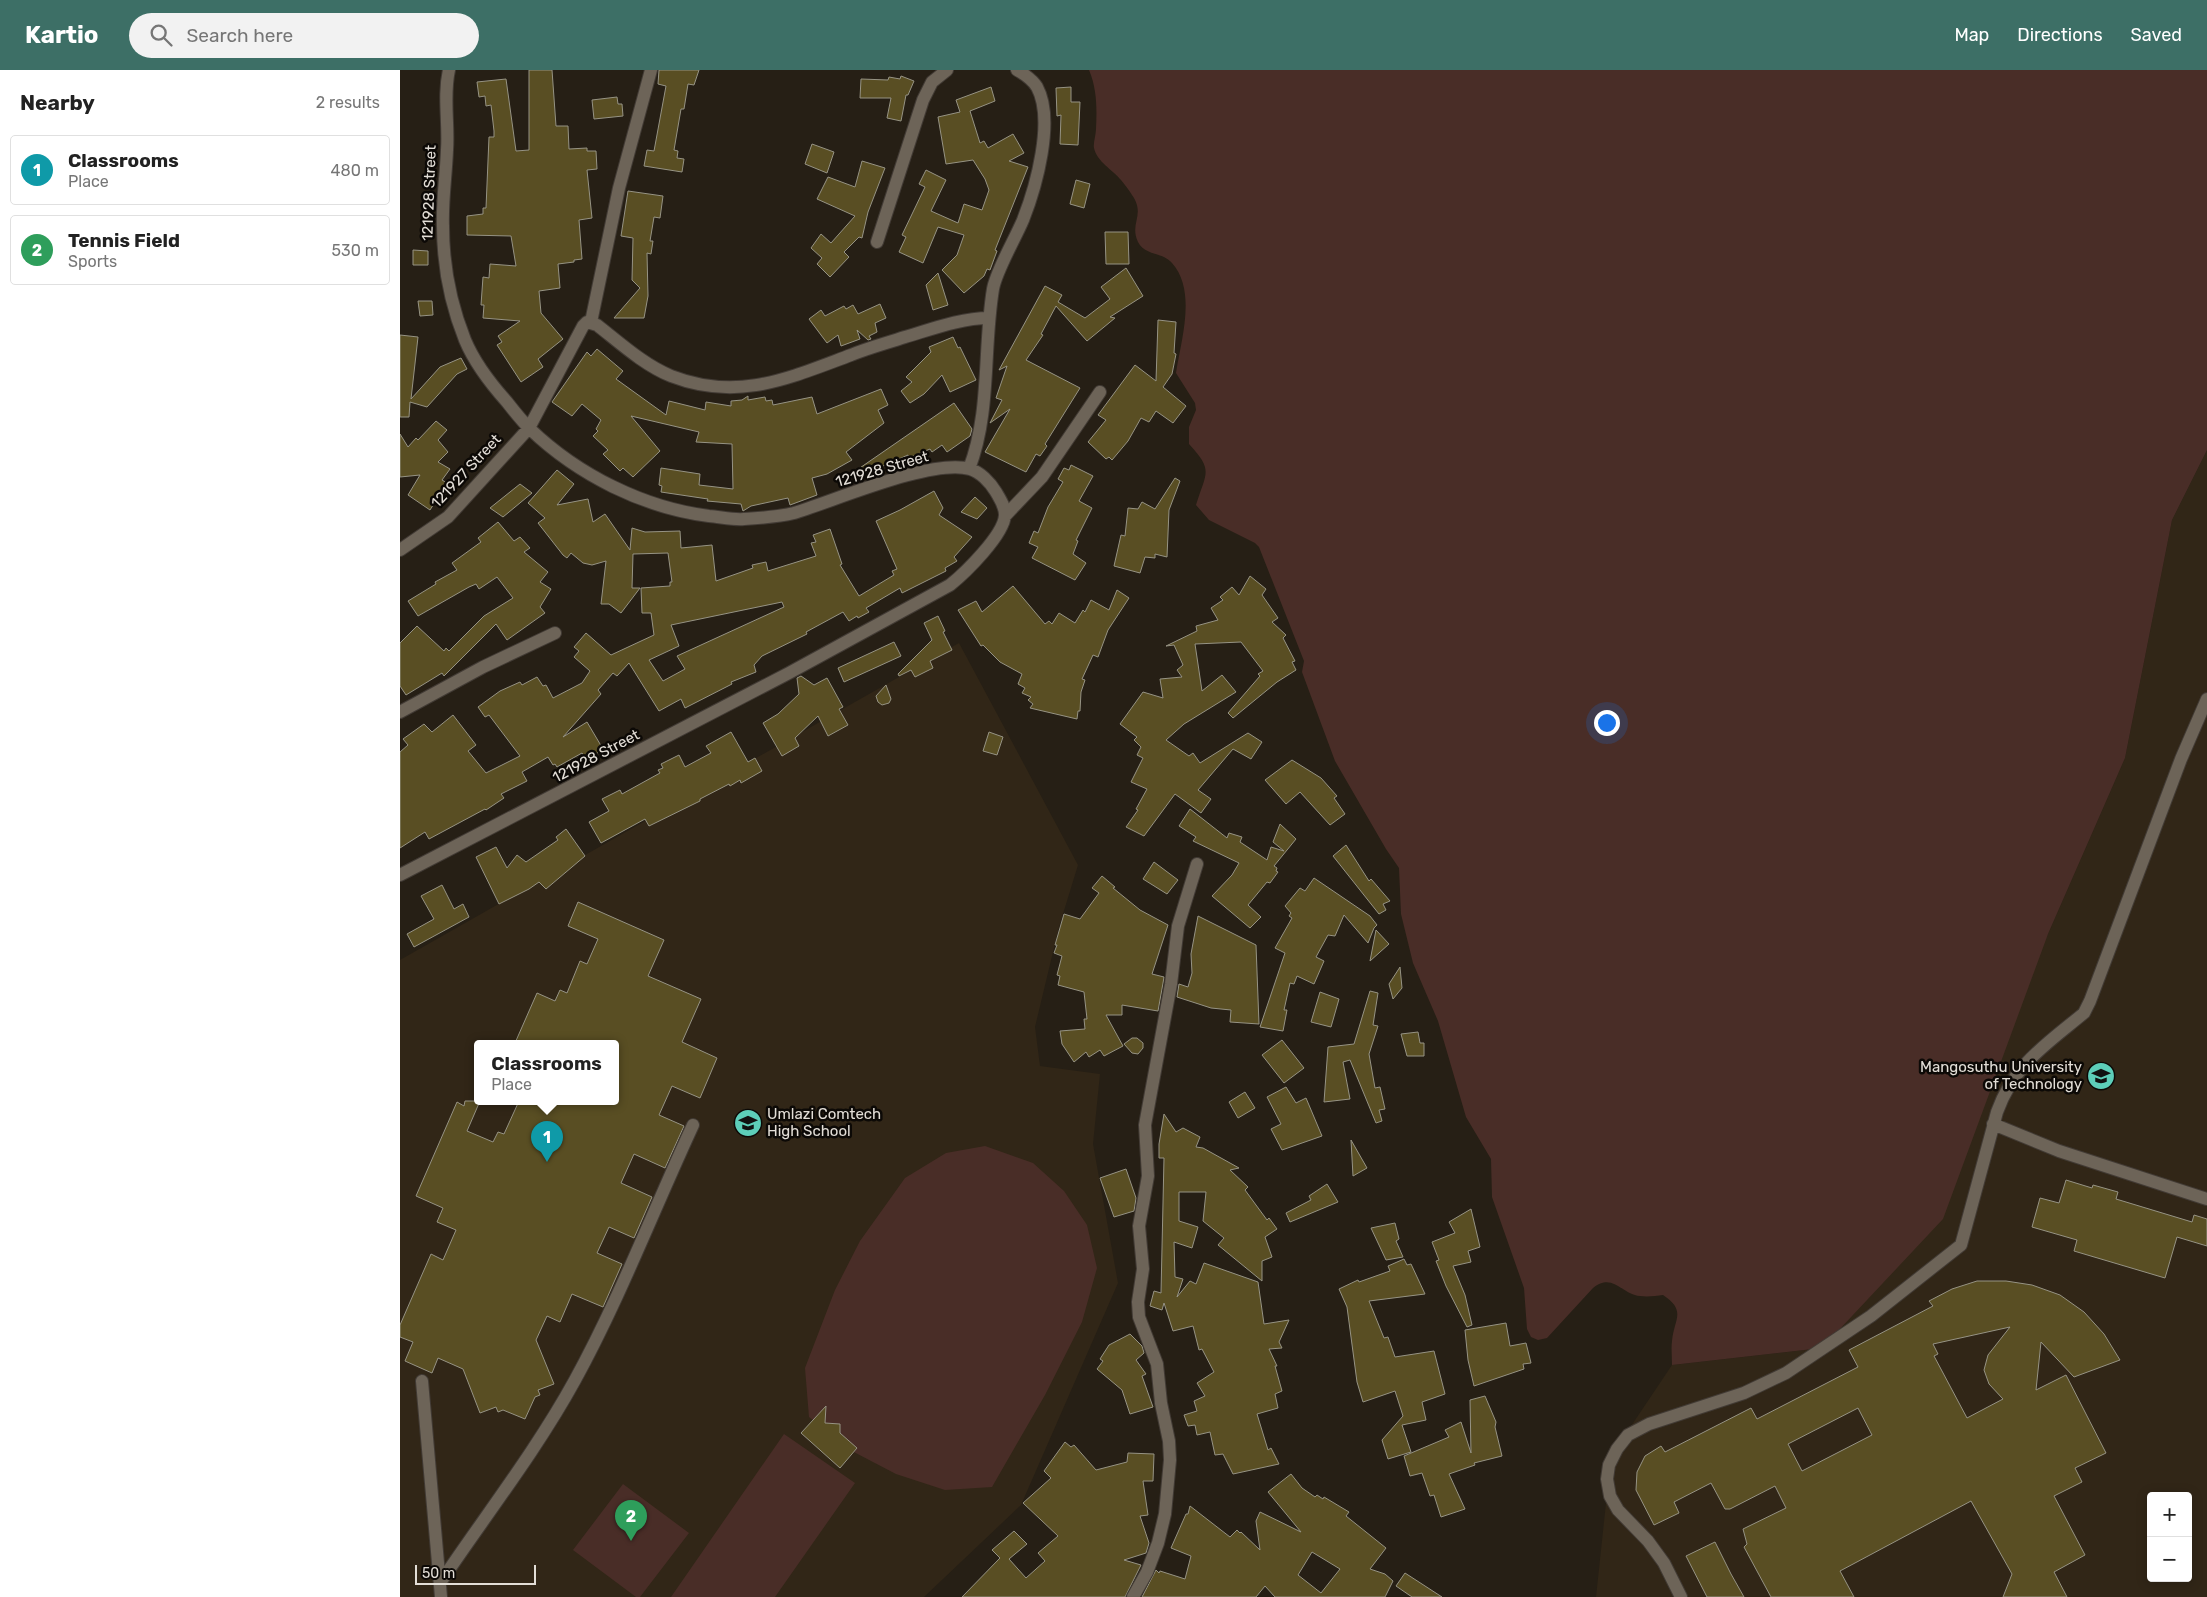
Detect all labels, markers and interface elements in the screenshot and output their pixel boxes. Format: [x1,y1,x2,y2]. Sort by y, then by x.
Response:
search box [129,13,479,58]
text: Kartio [25,21,99,49]
icon: search [147,21,175,49]
text: Search here [187,24,293,47]
text: Map [1954,24,1989,46]
text: Directions [2017,24,2103,46]
text: Saved [2131,24,2182,46]
text: Nearby [20,90,95,115]
text: 2 results [316,93,380,112]
street label: 121928 Street [418,145,440,241]
text: Classrooms [68,149,179,172]
text: 1 [33,161,41,180]
text: 480 m [331,161,379,180]
text: Place [68,172,109,191]
text: Tennis Field [68,229,180,252]
text: 2 [32,241,42,260]
text: 530 m [332,241,379,260]
text: Sports [68,252,117,271]
street label: 121927 Street [427,430,505,512]
street label: 121928 Street [833,447,931,491]
your location [1594,710,1620,736]
street label: 121928 Street [549,725,643,786]
popup [474,1040,619,1105]
text: Classrooms [491,1052,602,1075]
place label: Mangosuthu University of Technology [1920,1058,2082,1093]
school or university icon: Mangosuthu University of Technology [2086,1061,2116,1091]
text: Place [491,1075,532,1094]
place label: Umlazi Comtech High School [767,1105,881,1140]
school or university icon: Umlazi Comtech High School [733,1108,763,1138]
pin: 1 [531,1121,563,1162]
map controls [2147,1492,2192,1582]
button: + [2147,1492,2192,1537]
pin: 2 [615,1500,647,1541]
button: − [2147,1537,2192,1582]
scale bar [415,1562,536,1585]
text: 50 m [422,1565,455,1582]

